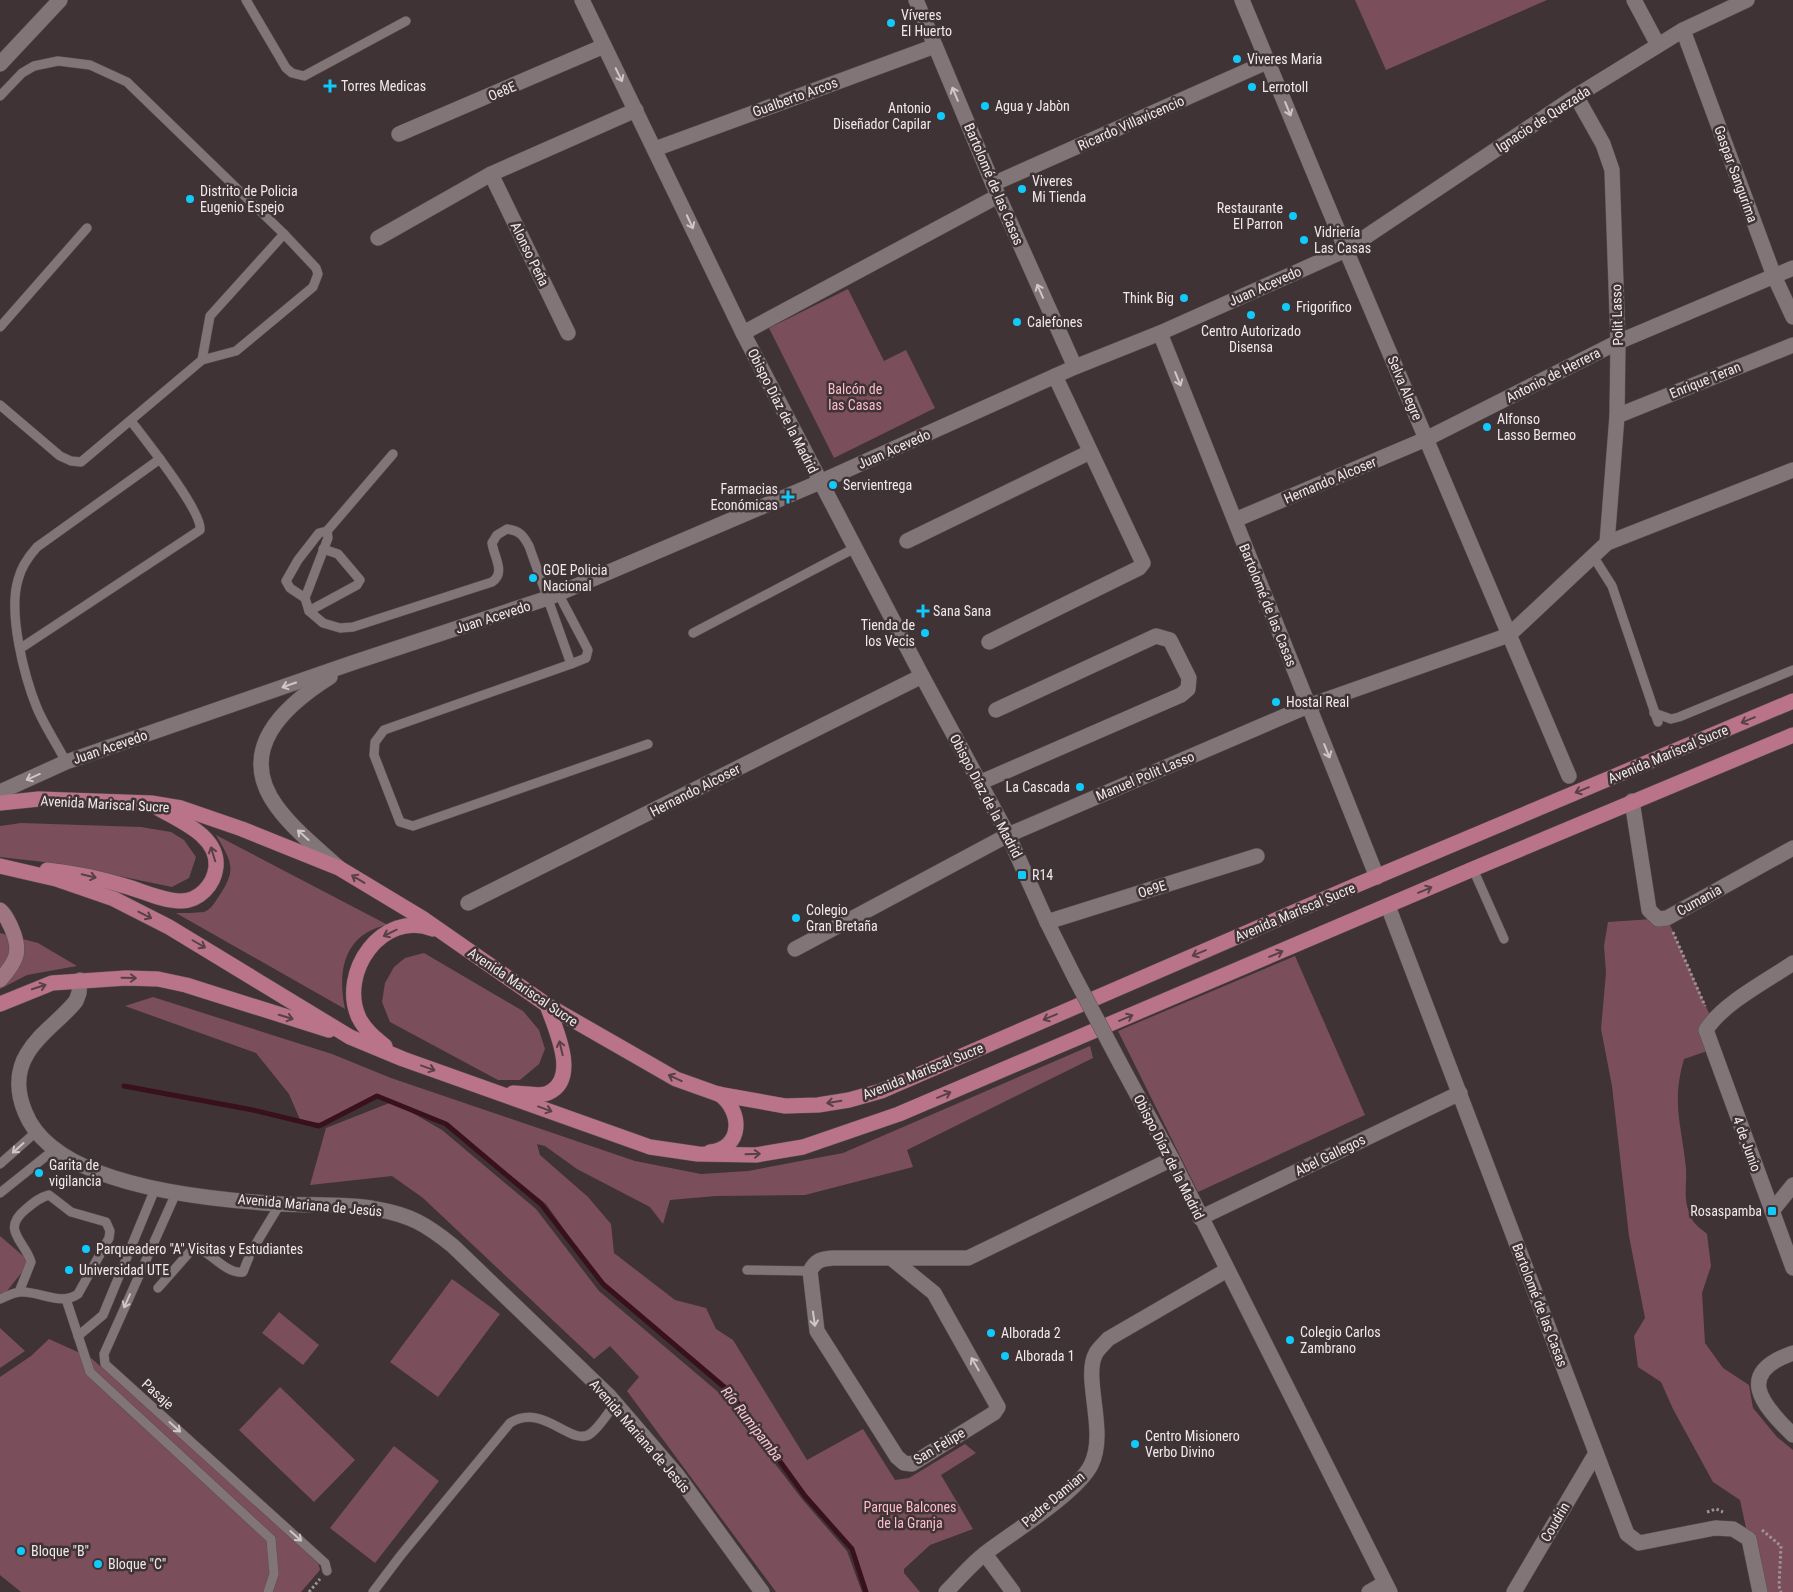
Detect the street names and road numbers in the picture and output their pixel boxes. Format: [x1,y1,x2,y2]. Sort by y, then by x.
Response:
street label: Gualberto Arcos [750,74,840,120]
street label: Oe8E [486,78,518,104]
street label: Ignacio de Quezada [1493,83,1593,155]
street label: Ricardo Villavicencio [1075,92,1187,154]
street label: Bartolomé de las Casas [961,121,1027,247]
street label: Gaspar Sangurima [1711,124,1761,224]
street label: Alonso Peña [508,219,552,289]
street label: Juan Acevedo [1226,263,1304,309]
street label: Polit Lasso [1608,284,1626,346]
street label: Antonio de Herrera [1503,344,1603,406]
street label: Obispo Díaz de la Madrid [745,346,821,476]
street label: Selva Alegre [1384,353,1426,423]
street label: Enrique Teran [1667,359,1743,401]
street label: Juan Acevedo [855,426,933,472]
street label: Hernando Alcoser [1281,453,1379,507]
street label: Bartolomé de las Casas [1236,541,1300,669]
street label: Juan Acevedo [454,597,532,637]
street label: Avenida Mariscal Sucre [1606,721,1731,787]
street label: Juan Acevedo [71,727,149,767]
street label: Obispo Díaz de la Madrid [947,731,1025,861]
street label: Manuel Polit Lasso [1093,748,1197,804]
street label: Hernando Alcoser [647,760,743,820]
street label: Avenida Mariscal Sucre [40,793,170,815]
street label: Oe9E [1136,877,1168,901]
street label: Avenida Mariscal Sucre [1233,879,1358,945]
street label: Cumania [1674,881,1724,919]
street label: Avenida Mariscal Sucre [465,944,581,1030]
street label: Avenida Mariscal Sucre [860,1039,986,1103]
street label: Obispo Díaz de la Madrid [1131,1092,1207,1222]
street label: 4 de Junio [1730,1114,1764,1174]
street label: Abel Gallegos [1292,1131,1368,1179]
street label: Avenida Mariana de Jesús [237,1191,383,1219]
street label: Bartolomé de las Casas [1509,1241,1571,1369]
street label: Pasaje [139,1376,177,1413]
street label: Avenida Mariana de Jesús [586,1376,694,1496]
street label: San Felipe [910,1424,968,1468]
street label: Padre Damian [1018,1468,1088,1530]
street label: Coudrin [1537,1499,1573,1545]

